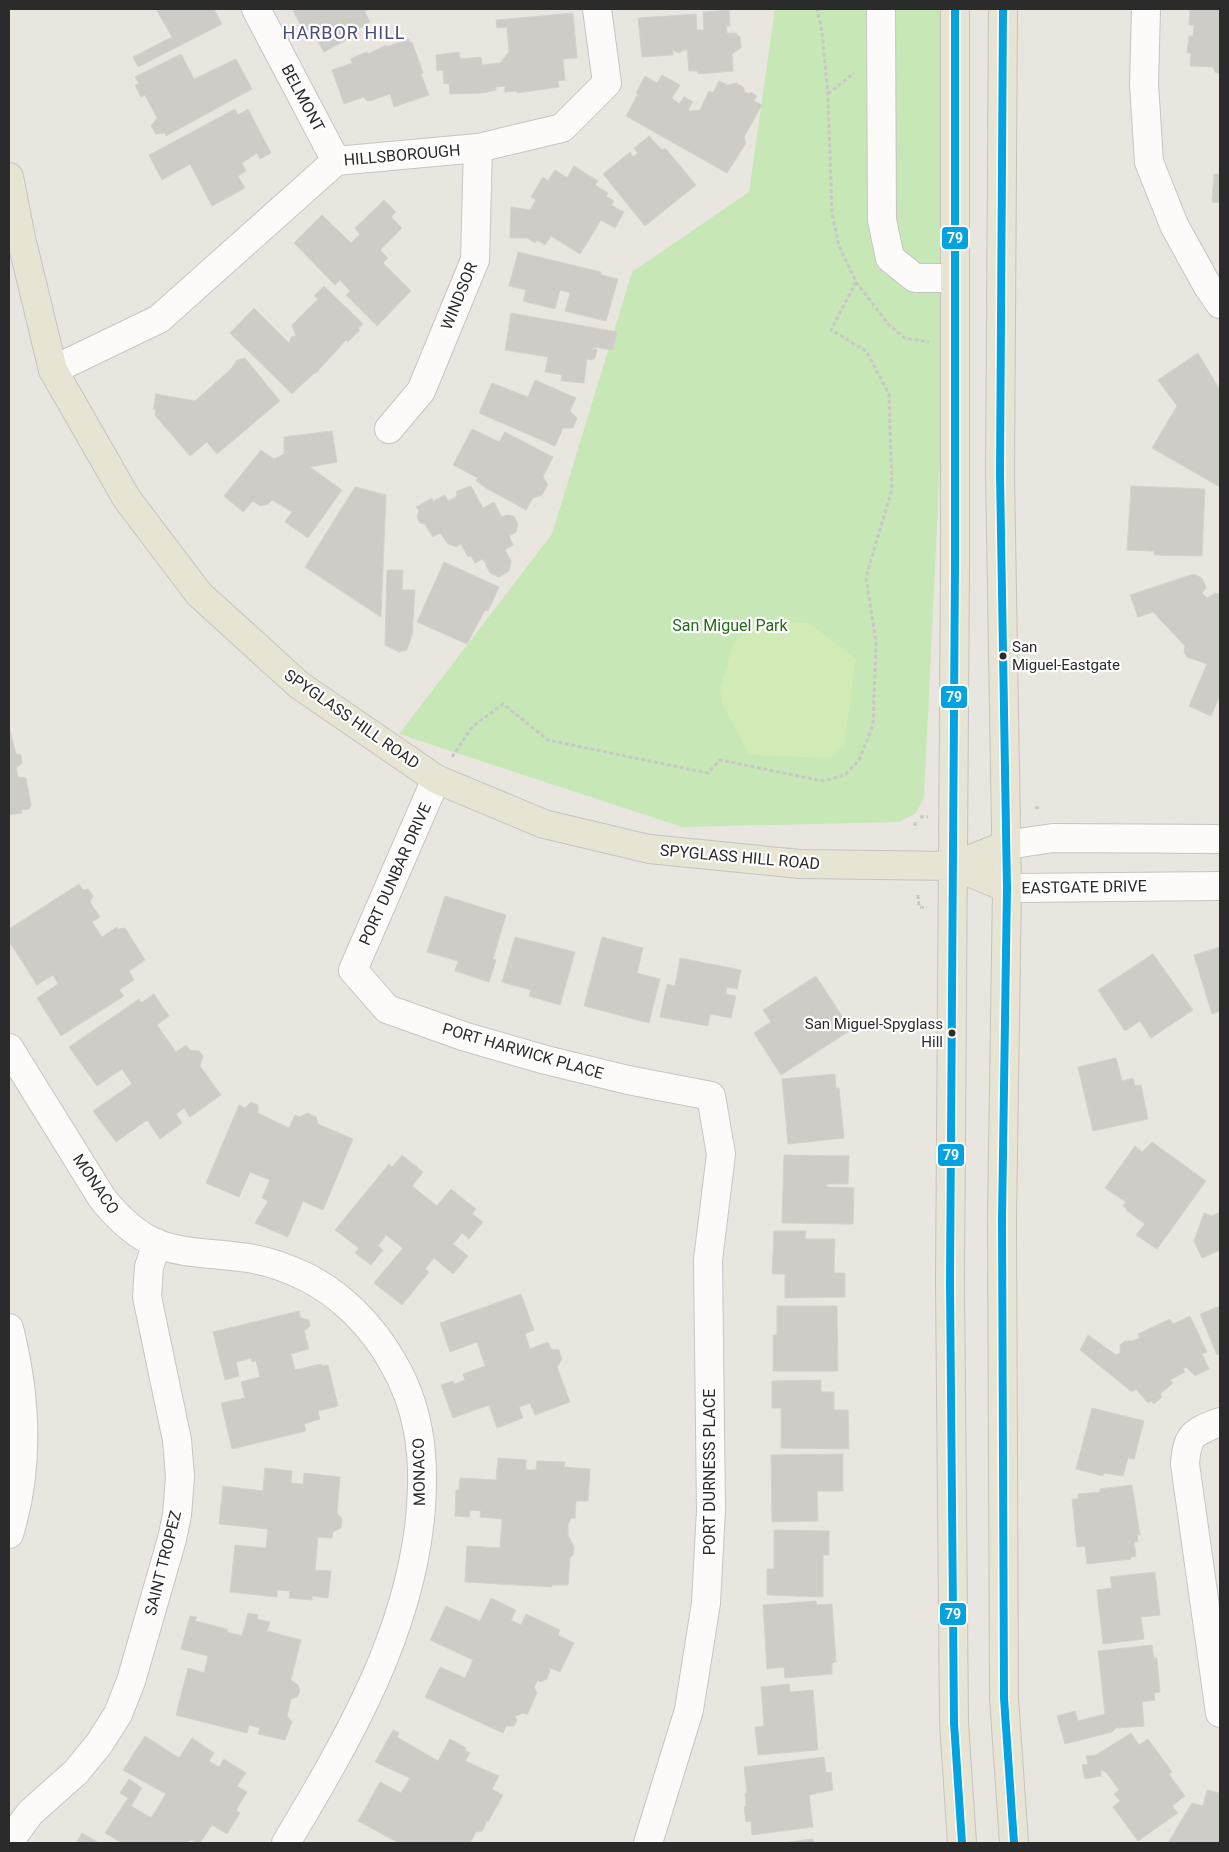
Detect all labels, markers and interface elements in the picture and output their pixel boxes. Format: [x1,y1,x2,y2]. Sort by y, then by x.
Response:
district label: HARBOR HILL [282,22,406,43]
street label: BELMONT [277,61,329,135]
street label: HILLSBOROUGH [343,140,461,170]
line badge: 79 [941,226,969,250]
text: 79 [947,230,963,246]
street label: WINDSOR [437,259,481,332]
park label: San Miguel Park [672,616,789,635]
place label: San Miguel-Eastgate [1012,638,1120,674]
marker: San Miguel-Eastgate [998,651,1008,661]
street label: SPYGLASS HILL ROAD [281,665,423,773]
line badge: 79 [940,685,968,709]
text: 79 [946,689,962,705]
street label: PORT DUNBAR DRIVE [355,800,435,948]
street label: SPYGLASS HILL ROAD [659,841,821,873]
street label: EASTGATE DRIVE [1021,876,1147,898]
place label: San Miguel-Spyglass Hill [805,1015,943,1051]
street label: PORT HARWICK PLACE [440,1019,606,1083]
marker: San Miguel-Spyglass Hill [947,1028,957,1038]
line badge: 79 [937,1143,965,1167]
text: 79 [943,1147,959,1163]
street label: MONACO [69,1150,123,1218]
street label: PORT DURNESS PLACE [700,1389,719,1555]
street label: MONACO [409,1438,429,1506]
street label: SAINT TROPEZ [141,1509,185,1617]
line badge: 79 [939,1602,967,1626]
text: 79 [945,1606,961,1622]

